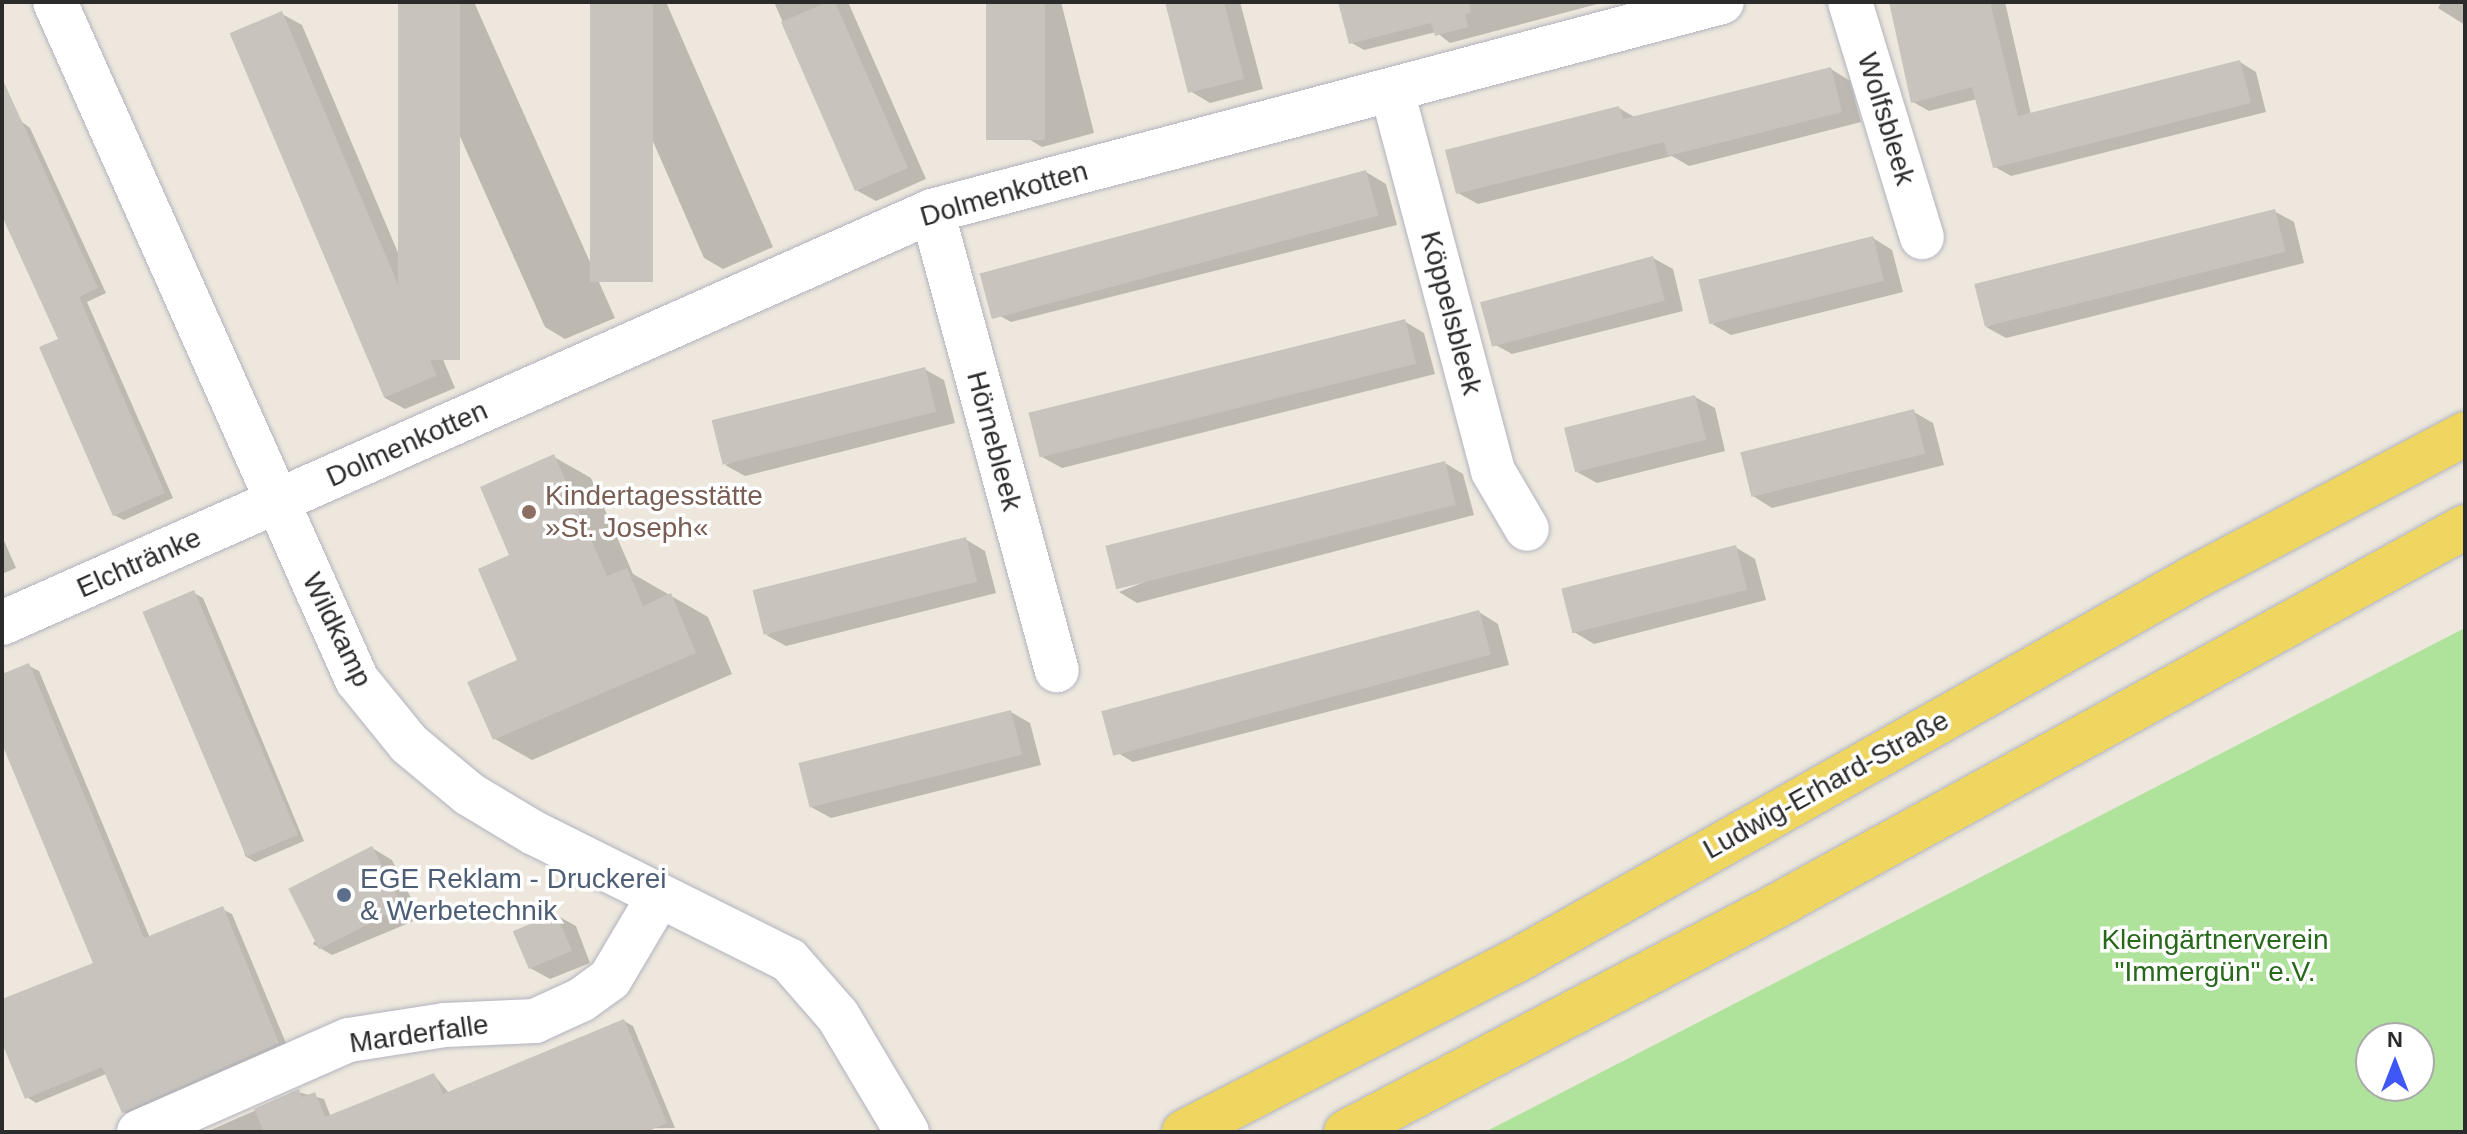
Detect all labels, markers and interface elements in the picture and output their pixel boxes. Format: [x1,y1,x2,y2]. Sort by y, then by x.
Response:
street label: Wolfsbleek [1850,49,1922,189]
street label: Dolmenkotten [916,154,1092,234]
street label: Köppelsbleek [1413,227,1489,399]
street label: Hörnebleek [959,367,1029,515]
street label: Dolmenkotten [321,394,493,494]
place label: Kindertagesstätte »St. Joseph« [545,479,763,545]
marker: Kindertagesstätte »St. Joseph« [520,503,538,521]
street label: Elchtränke [72,521,206,605]
street label: Wildkamp [295,567,379,693]
street label: Ludwig-Erhard-Straße [1697,704,1955,866]
place label: EGE Reklam - Druckerei & Werbetechnik [360,862,667,928]
marker: EGE Reklam - Druckerei & Werbetechnik [335,886,353,904]
park label: Kleingärtnerverein "Immergün" e.V. [2101,923,2329,989]
street label: Marderfalle [347,1008,491,1060]
north arrow [2355,1022,2435,1102]
text: N [2387,1027,2403,1052]

